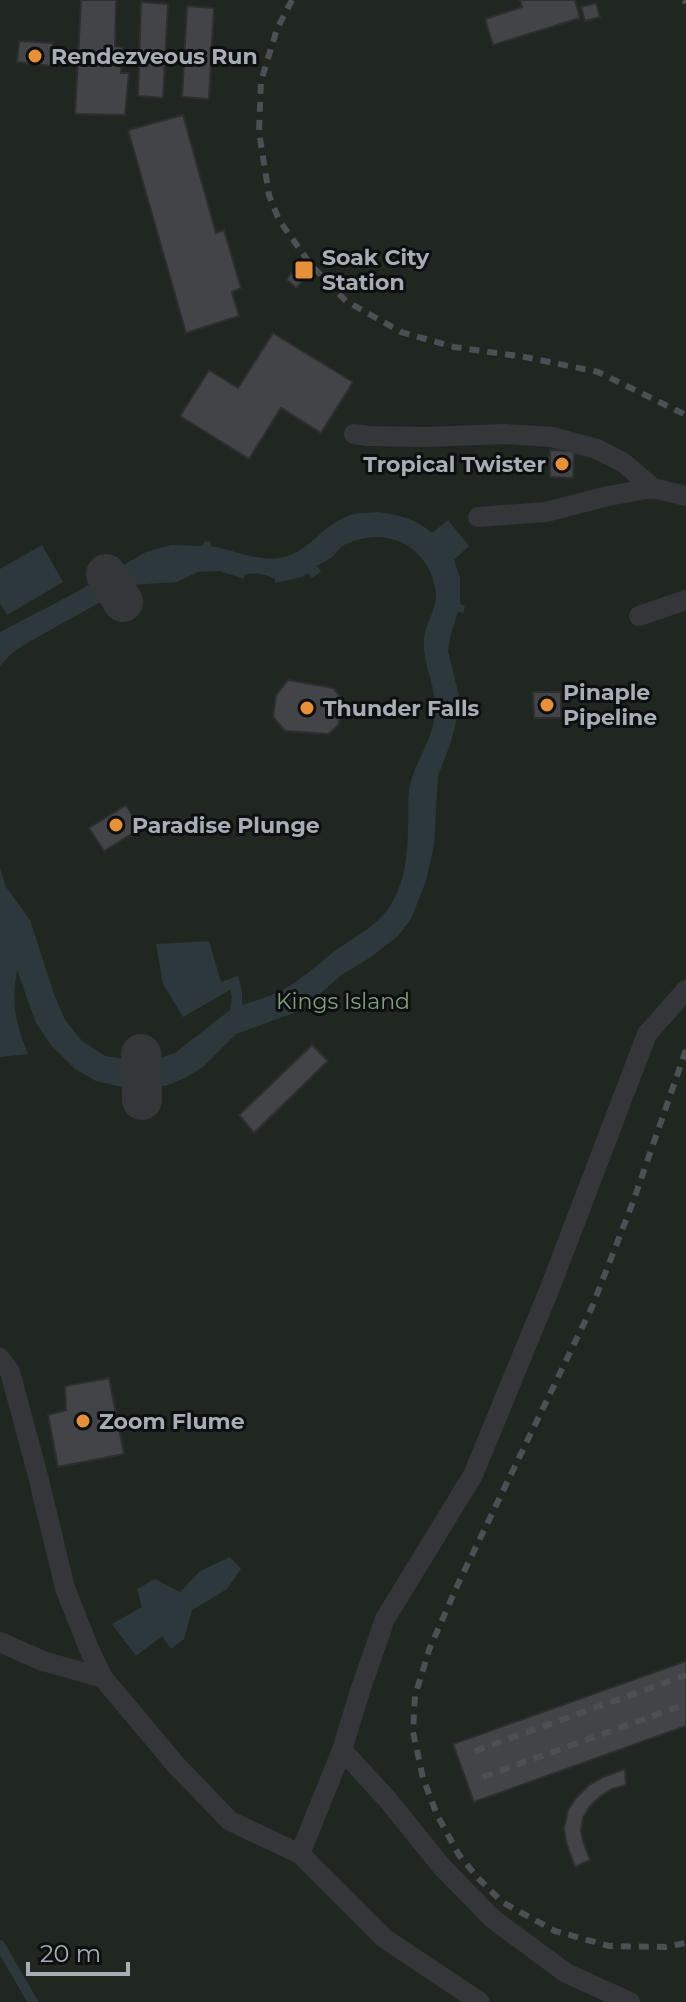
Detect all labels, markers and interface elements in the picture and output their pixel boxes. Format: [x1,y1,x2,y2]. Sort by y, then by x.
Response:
place label: Rendezveous Run [51,43,258,70]
marker: Rendezveous Run [26,47,44,65]
place label: Soak City Station [322,244,430,296]
marker: Soak City Station [293,259,315,281]
place label: Tropical Twister [363,451,546,478]
marker: Tropical Twister [553,455,571,473]
place label: Pinaple Pipeline [563,679,657,731]
place label: Thunder Falls [323,695,480,722]
marker: Pinaple Pipeline [538,696,556,714]
marker: Thunder Falls [298,699,316,717]
place label: Paradise Plunge [132,812,320,839]
marker: Paradise Plunge [107,816,125,834]
park label: Kings Island [276,988,410,1015]
place label: Zoom Flume [99,1408,245,1435]
marker: Zoom Flume [74,1412,92,1430]
scale bar [28,1926,128,1976]
text: 20 m [40,1939,101,1968]

